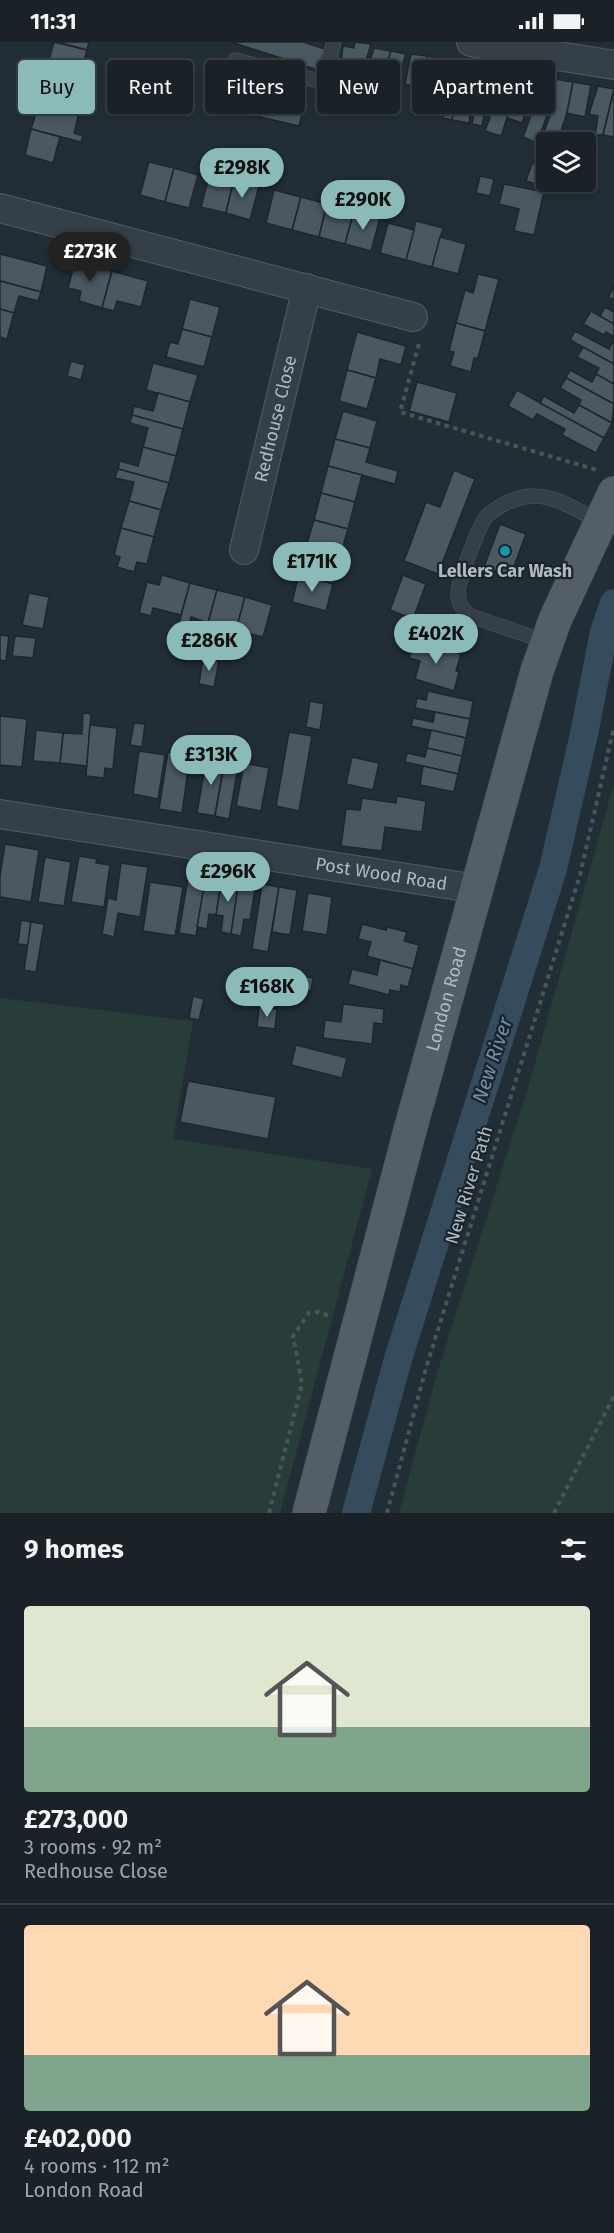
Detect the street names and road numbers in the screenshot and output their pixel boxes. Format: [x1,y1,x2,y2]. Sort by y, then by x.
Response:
street label: Redhouse Close [250,353,301,484]
street label: Post Wood Road [314,853,449,895]
street label: London Road [421,944,471,1054]
street label: New River Path [441,1123,497,1247]

